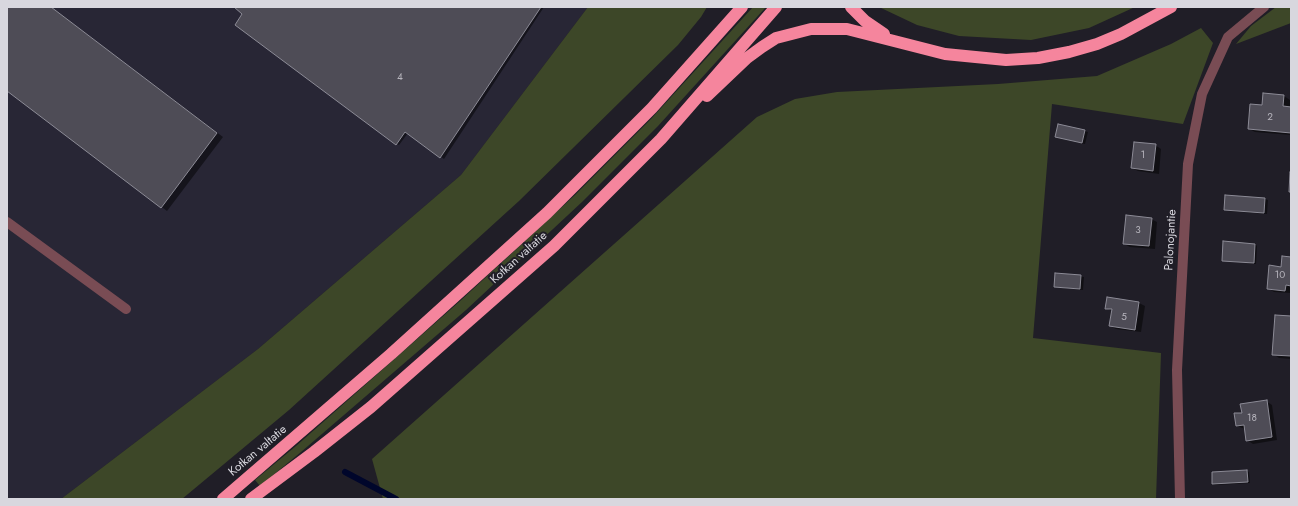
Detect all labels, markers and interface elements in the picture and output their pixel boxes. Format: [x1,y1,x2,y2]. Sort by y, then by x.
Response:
house number: 4 [397,72,403,84]
house number: 2 [1267,112,1273,124]
house number: 1 [1141,150,1145,162]
street label: Palonojantie [1162,209,1180,271]
house number: 3 [1135,225,1141,237]
street label: Kotkan valtatie [488,229,550,287]
house number: 10 [1275,270,1285,282]
house number: 5 [1121,312,1127,324]
house number: 18 [1247,413,1257,425]
street label: Kotkan valtatie [226,423,290,479]

